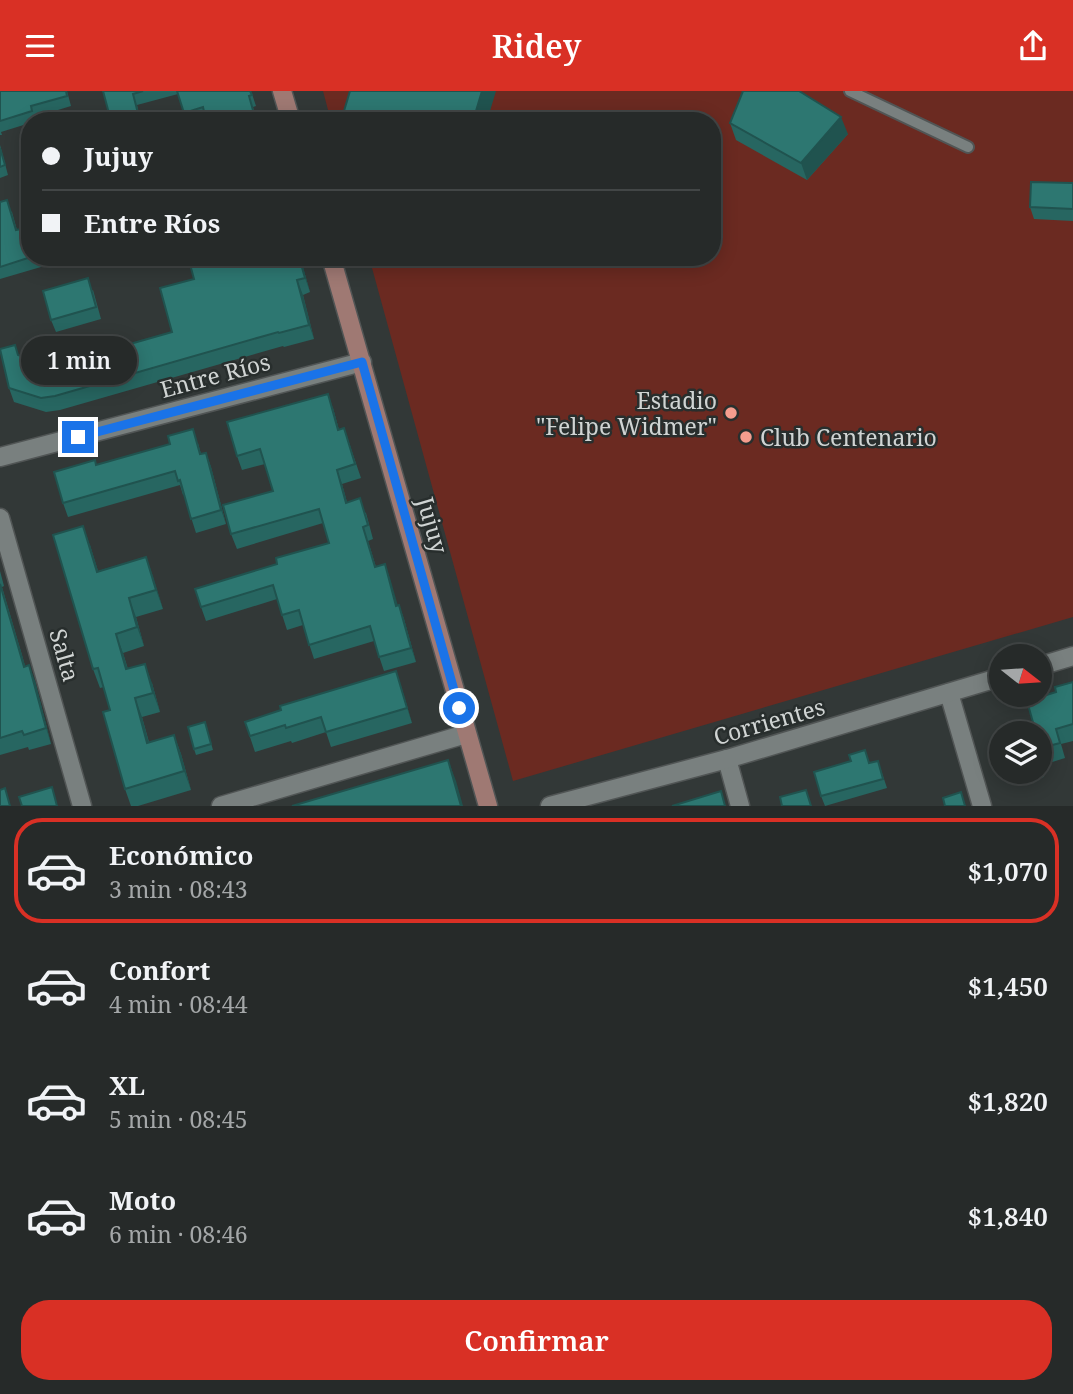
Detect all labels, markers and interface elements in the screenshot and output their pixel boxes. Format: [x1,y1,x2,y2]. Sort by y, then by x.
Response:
text: Ridey [492,24,581,67]
icon: menu [21,27,59,65]
icon: share [1014,27,1052,65]
text: Jujuy [84,138,153,174]
text: Entre Ríos [84,205,220,241]
callout: 1 min [20,335,136,385]
text: 1 min [47,344,111,376]
street label: Entre Ríos [157,345,273,405]
place label: Estadio "Felipe Widmer" [536,384,717,442]
marker: Estadio "Felipe Widmer" [723,405,739,421]
route end [62,421,94,453]
place label: Club Centenario [760,421,937,453]
marker: Club Centenario [738,429,754,445]
street label: Jujuy [409,492,456,557]
street label: Salta [42,625,88,685]
north arrow [989,644,1052,707]
map controls [989,644,1052,784]
street label: Corrientes [710,690,828,752]
route start [443,692,475,724]
button: layers [989,721,1052,784]
text: Económico [109,837,253,873]
icon: car [25,839,88,902]
text: $1,070 [968,853,1048,889]
text: 3 min · 08:43 [109,873,247,905]
text: Confort [109,952,210,988]
icon: car [25,954,88,1017]
text: $1,450 [968,968,1048,1004]
text: 4 min · 08:44 [109,988,247,1020]
text: XL [109,1067,145,1103]
icon: car [25,1069,88,1132]
text: $1,820 [968,1083,1048,1119]
text: 5 min · 08:45 [109,1103,247,1135]
text: Moto [109,1182,176,1218]
icon: car [25,1184,88,1247]
text: $1,840 [968,1198,1048,1234]
text: 6 min · 08:46 [109,1218,247,1250]
button: Confirmar [21,1300,1052,1380]

